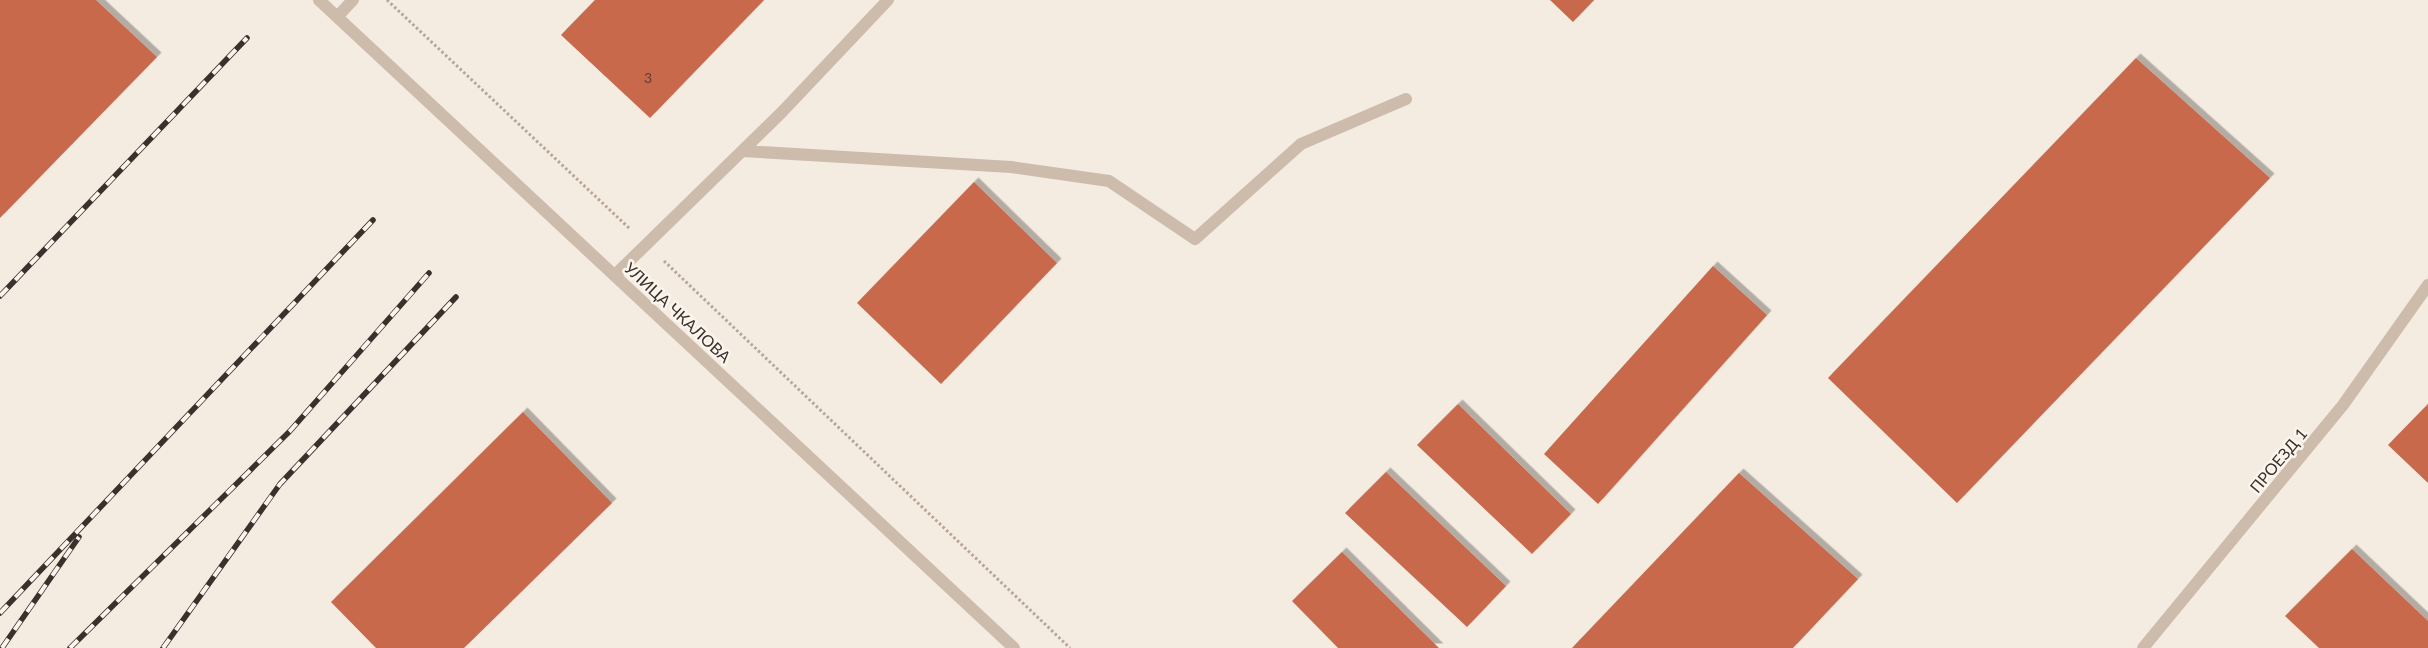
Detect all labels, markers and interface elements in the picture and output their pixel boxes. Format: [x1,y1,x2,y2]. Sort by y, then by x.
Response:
house number: 3 [644,69,652,86]
street label: УЛИЦА ЧКАЛОВА [621,258,735,366]
street label: ПРОЕЗД 1 [2245,424,2311,496]

